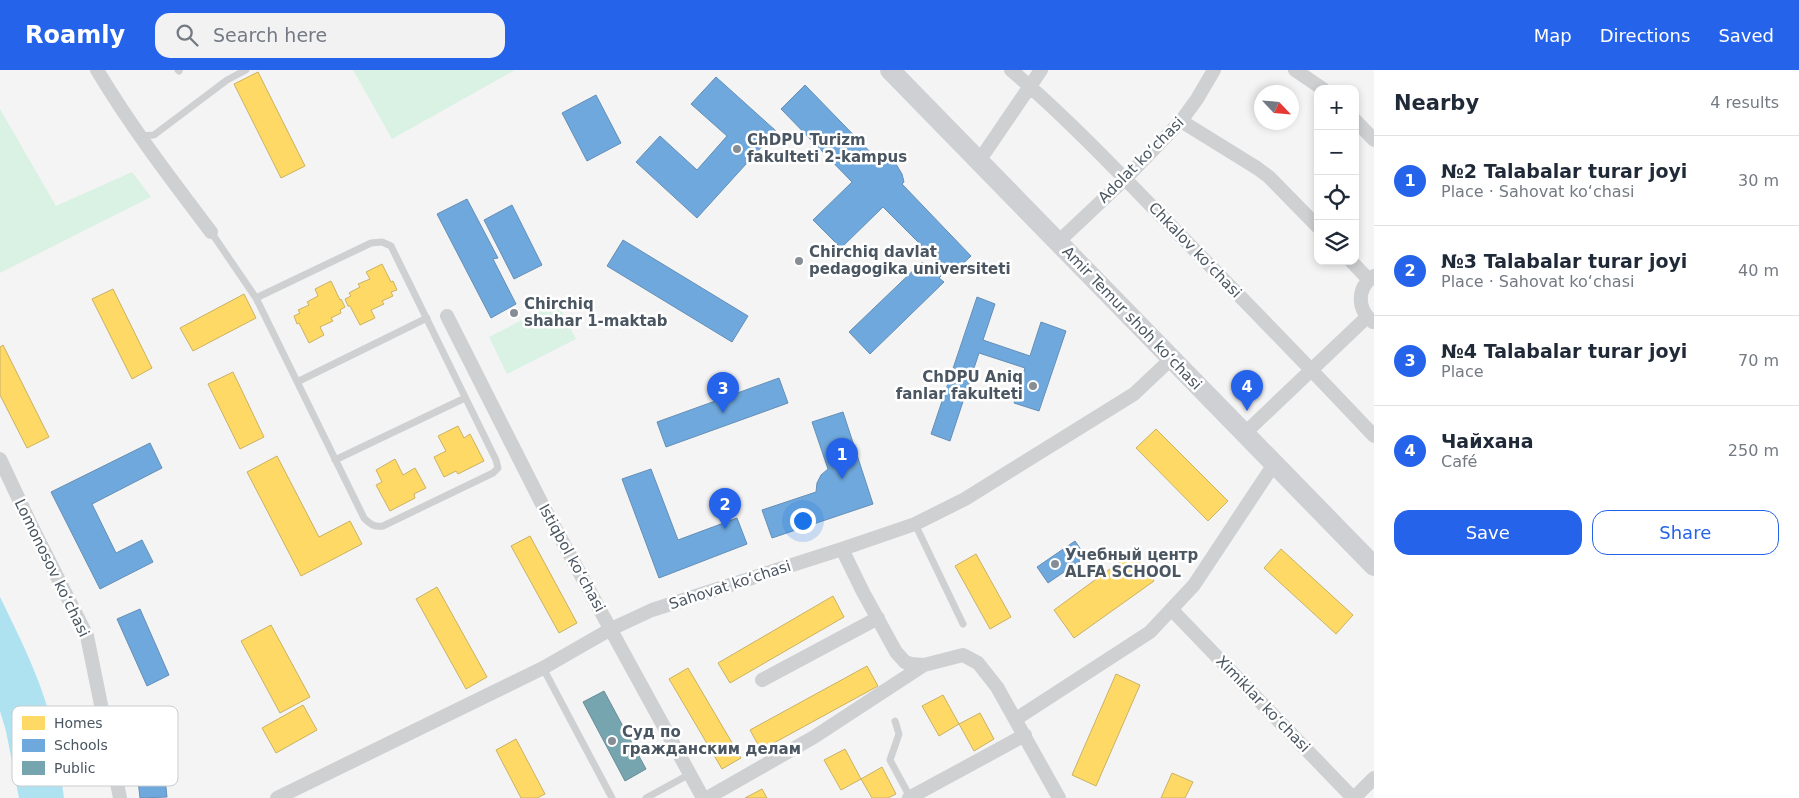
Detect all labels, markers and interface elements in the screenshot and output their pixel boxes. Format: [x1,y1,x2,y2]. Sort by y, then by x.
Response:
search box [155,13,505,58]
text: Roamly [25,21,125,49]
icon: search [173,21,201,49]
text: Search here [213,24,327,46]
text: Map [1534,25,1572,46]
text: Directions [1600,25,1690,46]
text: Saved [1718,25,1774,46]
north arrow [1254,85,1299,130]
map controls [1314,85,1359,265]
button: + [1314,85,1359,130]
text: Nearby [1394,91,1479,115]
text: 4 results [1710,93,1779,112]
street label: Adolat ko‘chasi [1094,113,1188,207]
button: − [1314,130,1359,175]
place label: ChDPU Turizm fakulteti 2-kampus [747,131,907,166]
marker: ChDPU Turizm fakulteti 2-kampus [731,143,743,155]
text: №2 Talabalar turar joyi [1441,160,1687,182]
text: 1 [1404,171,1416,190]
text: 30 m [1738,171,1779,190]
button: locate [1314,175,1359,220]
text: Place · Sahovat ko‘chasi [1441,182,1634,201]
street label: Chkalov ko‘chasi [1145,199,1245,301]
button: layers [1314,220,1359,265]
street label: Amir Temur shoh ko‘chasi [1059,242,1205,394]
place label: Chirchiq davlat pedagogika universiteti [809,243,1011,278]
text: №3 Talabalar turar joyi [1441,250,1687,272]
marker: Chirchiq davlat pedagogika universiteti [793,255,805,267]
text: 2 [1404,261,1416,280]
text: 40 m [1738,261,1779,280]
text: Place · Sahovat ko‘chasi [1441,272,1634,291]
place label: Chirchiq shahar 1-maktab [524,295,668,330]
marker: Chirchiq shahar 1-maktab [508,307,520,319]
text: №4 Talabalar turar joyi [1441,340,1687,362]
text: 3 [1404,351,1416,370]
text: 70 m [1738,351,1779,370]
text: Place [1441,362,1484,381]
place label: ChDPU Aniq fanlar fakulteti [896,368,1023,403]
pin: 4 [1231,370,1263,411]
pin: 3 [707,372,739,413]
marker: ChDPU Aniq fanlar fakulteti [1027,380,1039,392]
text: Чайхана [1441,430,1534,452]
pin: 1 [826,438,858,479]
text: 4 [1404,441,1416,460]
text: 250 m [1728,441,1779,460]
text: Café [1441,452,1477,471]
pin: 2 [709,488,741,529]
street label: Lomonosov ko‘chasi [11,496,93,640]
street label: Istiqbol ko‘chasi [535,501,609,615]
your location [790,508,816,534]
button: Save [1394,510,1582,555]
button: Share [1592,510,1779,555]
place label: Учебный центр ALFA SCHOOL [1065,546,1199,581]
street label: Sahovat ko‘chasi [667,557,793,613]
marker: Учебный центр ALFA SCHOOL [1049,558,1061,570]
street label: Ximiklar ko‘chasi [1212,652,1314,756]
legend [12,706,178,786]
text: Homes [54,715,103,731]
place label: Суд по гражданским делам [622,723,801,758]
marker: Суд по гражданским делам [606,735,618,747]
text: Schools [54,737,108,753]
text: Public [54,760,95,776]

